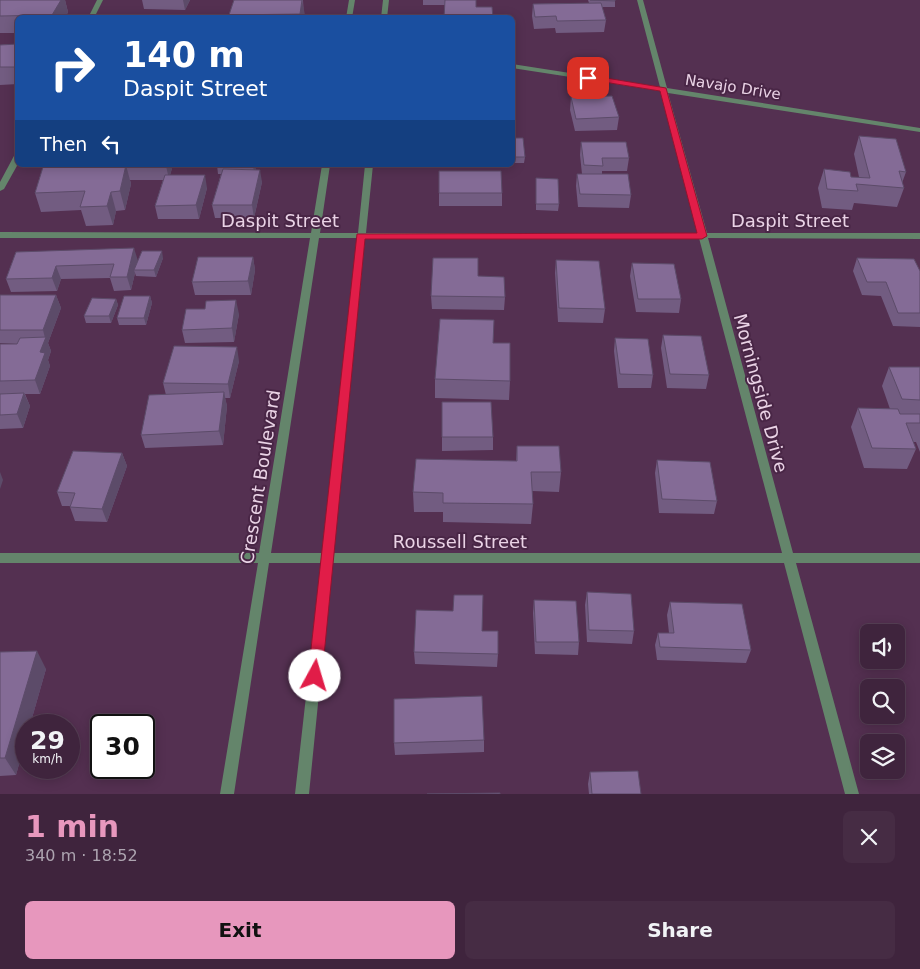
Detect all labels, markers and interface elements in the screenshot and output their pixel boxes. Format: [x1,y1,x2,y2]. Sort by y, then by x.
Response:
icon: right [40,35,105,100]
text: 140 m [123,35,245,75]
pin [567,57,609,99]
icon: arrive [574,64,602,92]
street label: Navajo Drive [684,71,782,103]
text: Daspit Street [123,76,267,101]
icon: left [97,130,125,158]
text: Then [40,133,87,155]
street label: Daspit Street [221,210,339,231]
street label: Daspit Street [731,210,849,231]
street label: Morningside Drive [730,311,792,475]
street label: Crescent Boulevard [236,388,284,566]
street label: Roussell Street [393,531,527,552]
map controls [860,624,905,779]
button: sound [860,624,905,669]
position arrow [288,649,340,701]
button: search [860,679,905,724]
speed limit sign: 30 [90,714,155,779]
text: 29 [30,726,65,755]
button: layers [860,734,905,779]
text: km/h [32,752,63,766]
text: 1 min [25,809,119,844]
button: close [843,811,895,863]
text: 340 m · 18:52 [25,846,138,865]
button: Exit [25,901,455,959]
button: Share [465,901,895,959]

